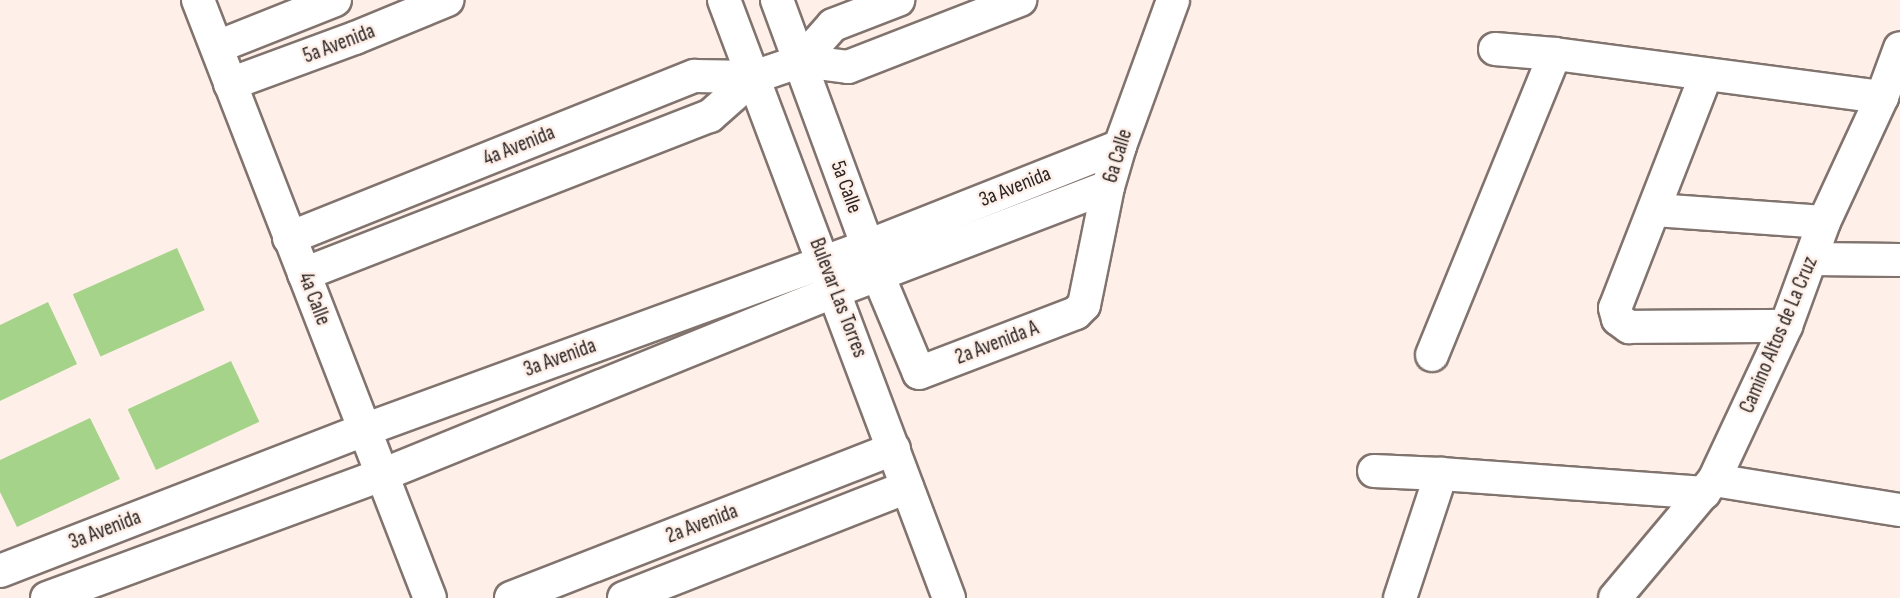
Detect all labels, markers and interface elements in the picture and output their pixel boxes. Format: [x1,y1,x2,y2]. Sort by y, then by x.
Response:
street label: 5a Avenida [300,19,378,69]
street label: 4a Avenida [479,120,559,172]
street label: 6a Calle [1098,126,1138,186]
street label: 5a Calle [825,157,867,217]
street label: 3a Avenida [975,161,1055,213]
street label: Bulevar Las Torres [804,235,872,361]
street label: Camino Altos de La Cruz [1735,253,1823,417]
street label: 4a Calle [292,269,336,329]
street label: 2a Avenida A [952,316,1042,370]
street label: 3a Avenida [520,333,600,383]
street label: 2a Avenida [662,499,742,549]
street label: 3a Avenida [65,505,145,555]

